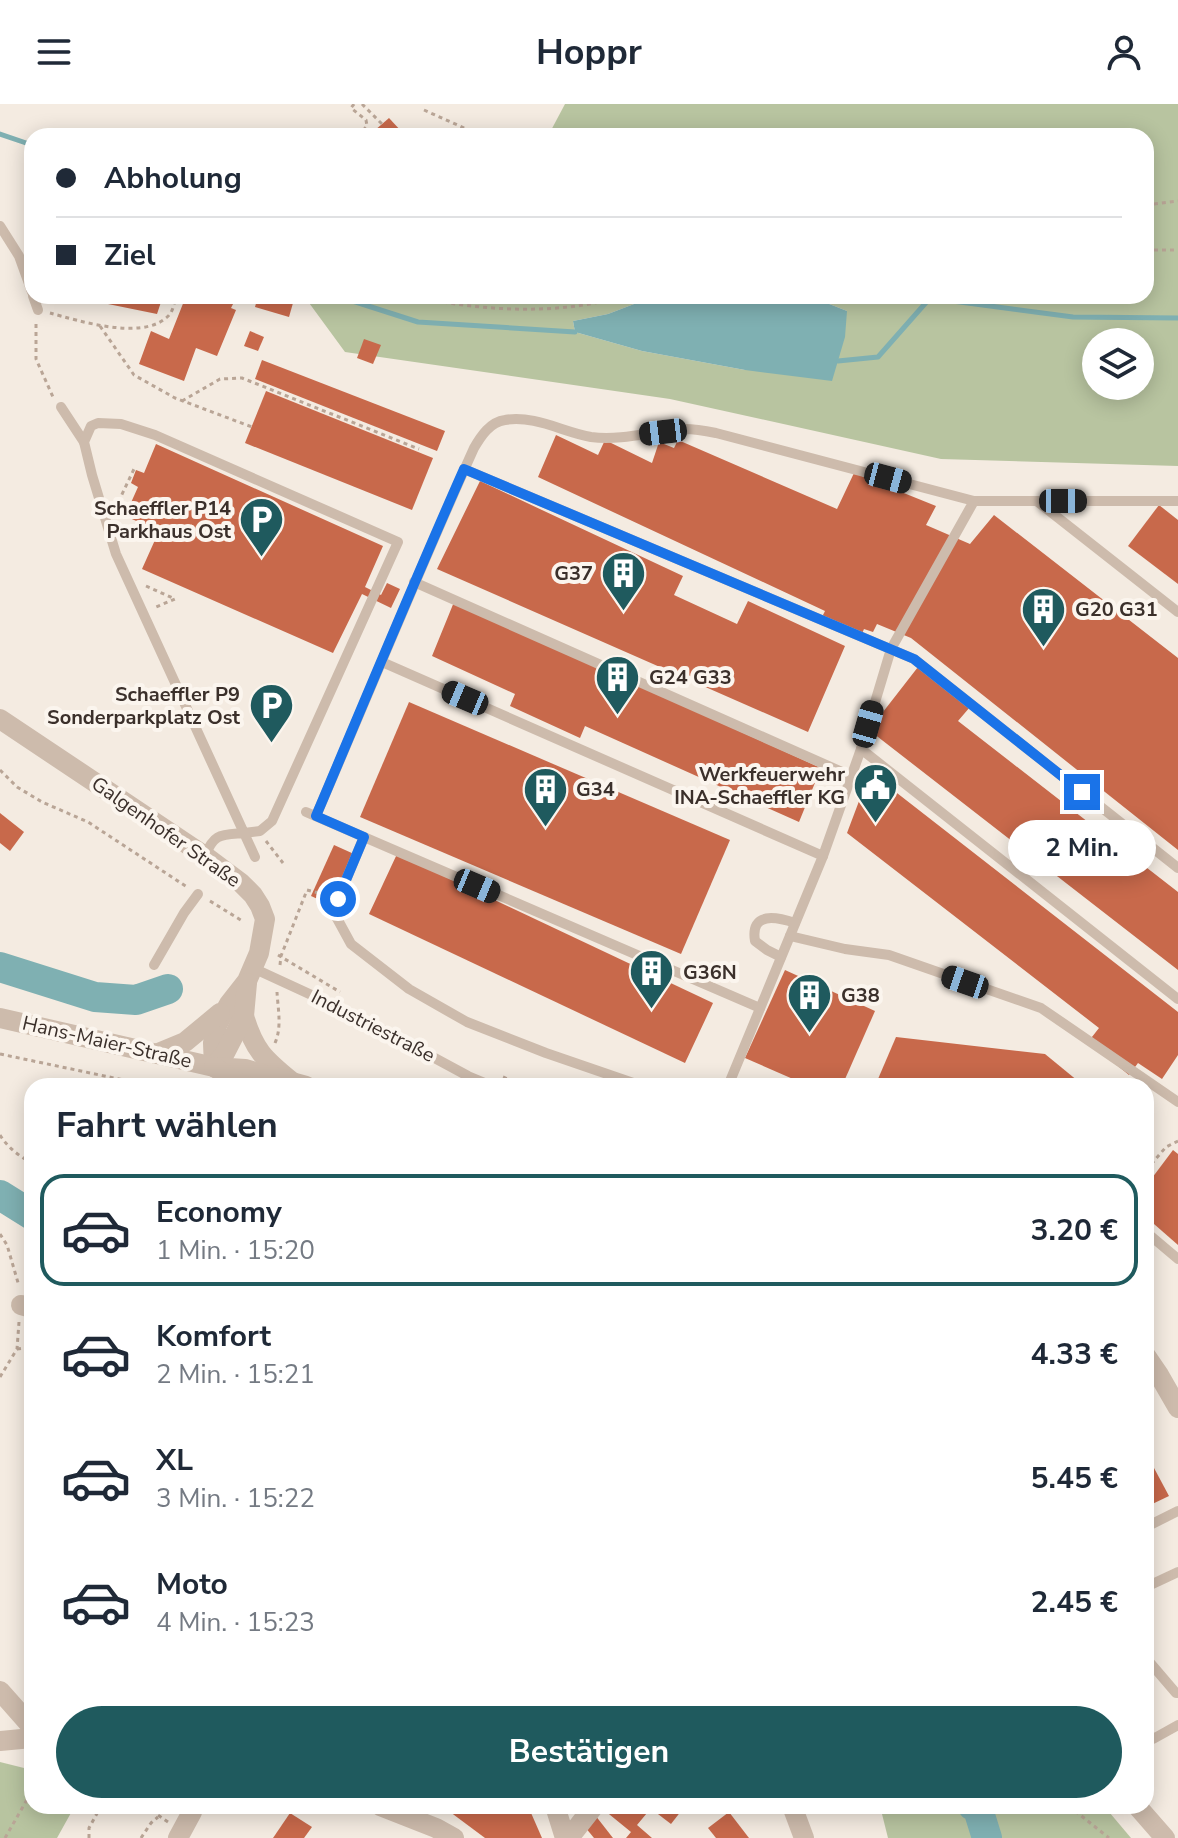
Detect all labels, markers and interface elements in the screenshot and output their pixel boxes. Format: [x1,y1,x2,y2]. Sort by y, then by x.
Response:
text: Hoppr [536,28,642,77]
icon: menu [32,30,76,74]
icon: person [1102,30,1146,74]
text: Abholung [104,158,242,199]
text: Ziel [104,235,156,276]
map controls [1082,328,1154,400]
button: layers [1082,328,1154,400]
car [638,417,688,447]
car [862,460,914,496]
car [1039,489,1087,513]
place label: Schaeffler P14 Parkhaus Ost [94,495,231,545]
parking icon: Schaeffler P14 Parkhaus Ost [238,496,286,559]
building icon: G37 [600,549,648,612]
place label: G37 [554,560,593,587]
building icon: G20 G31 [1020,585,1068,648]
place label: G20 G31 [1075,596,1158,623]
building icon: G24 G33 [594,653,642,716]
place label: G24 G33 [649,664,732,691]
car [438,678,492,718]
place label: Schaeffler P9 Sonderparkplatz Ost [47,681,240,731]
parking icon: Schaeffler P9 Sonderparkplatz Ost [247,681,295,744]
car [850,698,886,750]
place label: Werkfeuerwehr INA-Schaeffler KG [674,761,845,811]
public building icon: Werkfeuerwehr INA-Schaeffler KG [852,762,900,825]
building icon: G34 [521,765,569,828]
street label: Galgenhofer Straße [86,770,246,894]
route end [1064,774,1100,810]
place label: G34 [576,776,615,803]
callout: 2 Min. [1008,820,1156,876]
text: 2 Min. [1045,830,1119,865]
car [450,866,504,906]
route start [320,881,356,917]
building icon: G36N [628,948,676,1011]
place label: G36N [683,959,737,986]
car [938,963,992,1001]
building icon: G38 [786,971,834,1034]
place label: G38 [841,982,880,1009]
street label: Industriestraße [307,983,439,1069]
street label: Hans-Maier-Straße [20,1009,194,1075]
text: Fahrt wählen [56,1101,278,1150]
text: Economy [156,1192,282,1233]
icon: car [60,1194,132,1266]
text: 3.20 € [1030,1210,1118,1251]
text: 1 Min. · 15:20 [156,1233,315,1268]
text: Komfort [156,1316,271,1357]
icon: car [60,1318,132,1390]
text: 4.33 € [1030,1334,1118,1375]
text: 2 Min. · 15:21 [156,1357,315,1392]
text: XL [156,1440,193,1481]
icon: car [60,1442,132,1514]
text: 5.45 € [1030,1458,1118,1499]
text: 3 Min. · 15:22 [156,1481,315,1516]
text: Moto [156,1564,228,1605]
icon: car [60,1566,132,1638]
text: 2.45 € [1030,1582,1118,1623]
text: 4 Min. · 15:23 [156,1605,315,1640]
button: Bestätigen [56,1706,1122,1798]

